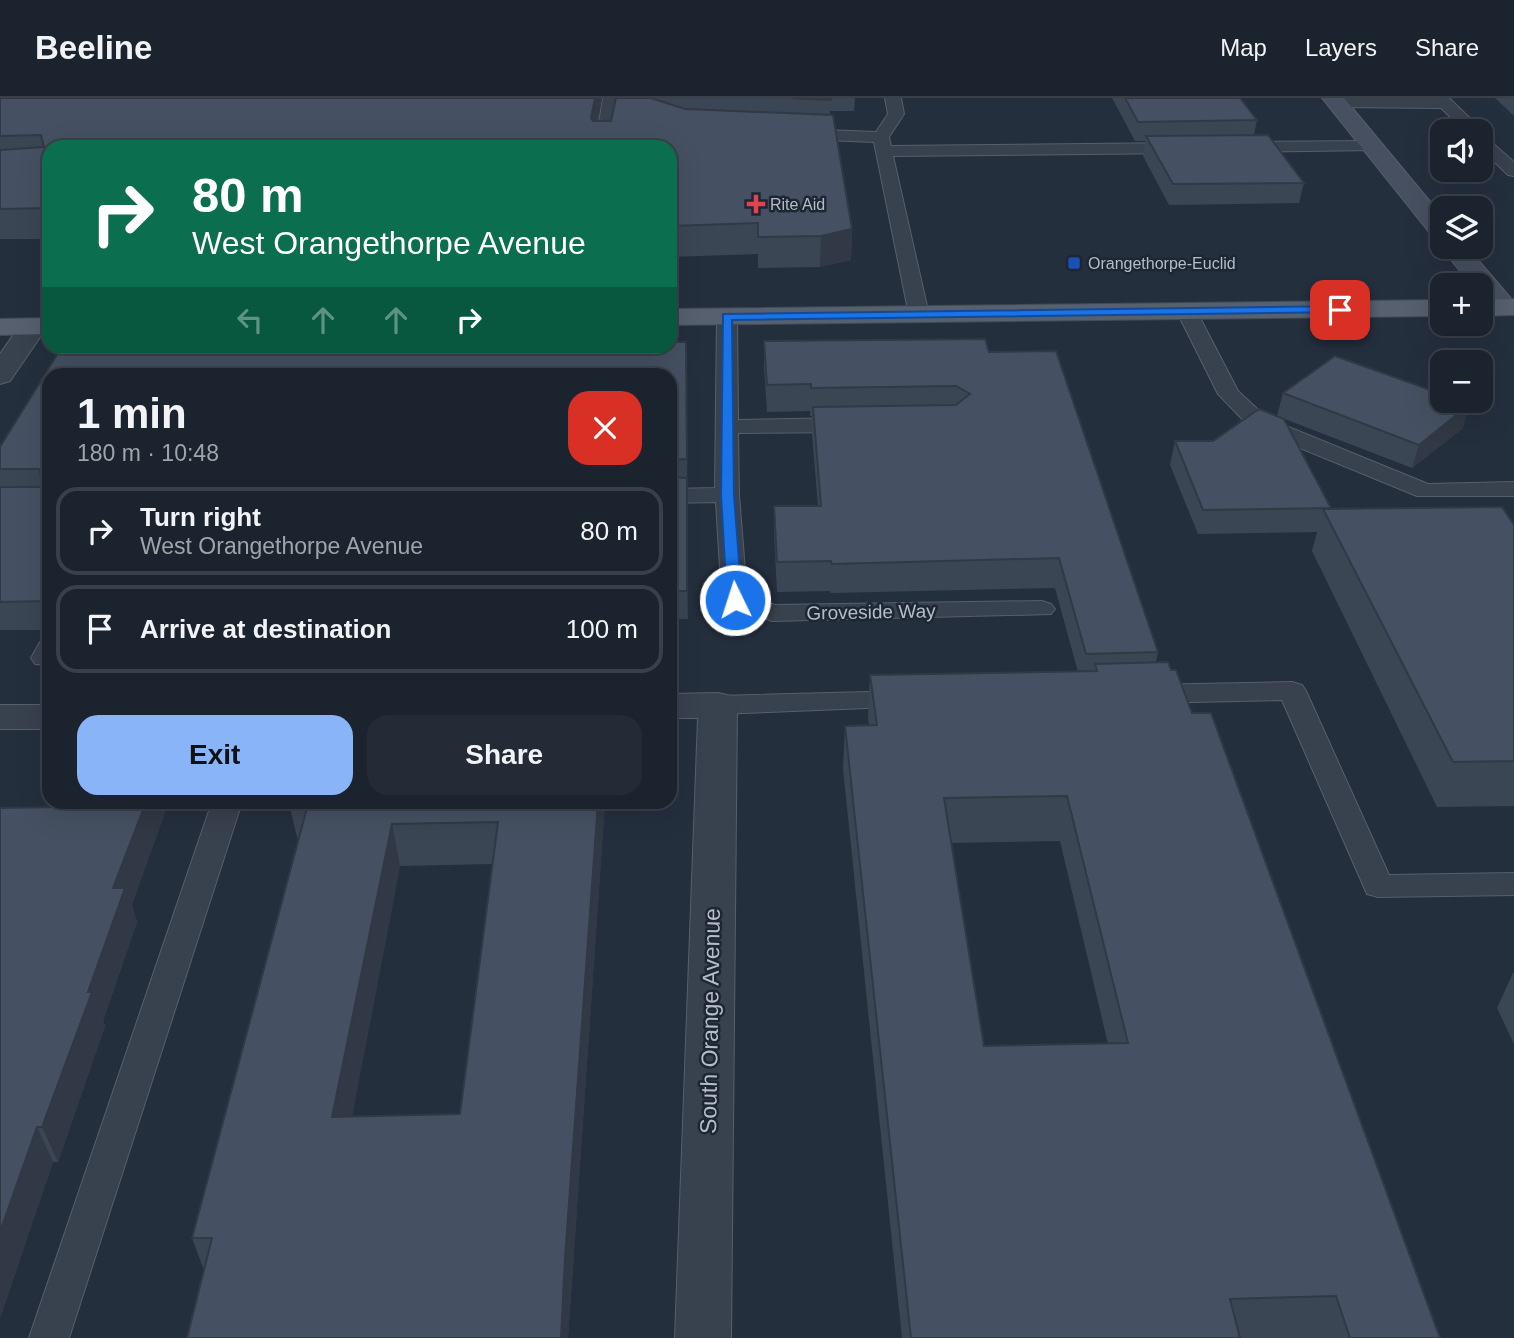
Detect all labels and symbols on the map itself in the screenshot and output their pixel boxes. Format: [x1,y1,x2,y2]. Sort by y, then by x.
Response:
marker: Rite Aid [748,196,764,212]
place label: Rite Aid [770,196,825,213]
marker: Orangethorpe-Euclid [1066,255,1082,271]
place label: Orangethorpe-Euclid [1088,255,1236,272]
pin [1310,280,1370,340]
position arrow [698,563,772,637]
street label: Groveside Way [806,600,936,624]
street label: South Orange Avenue [695,908,725,1134]

